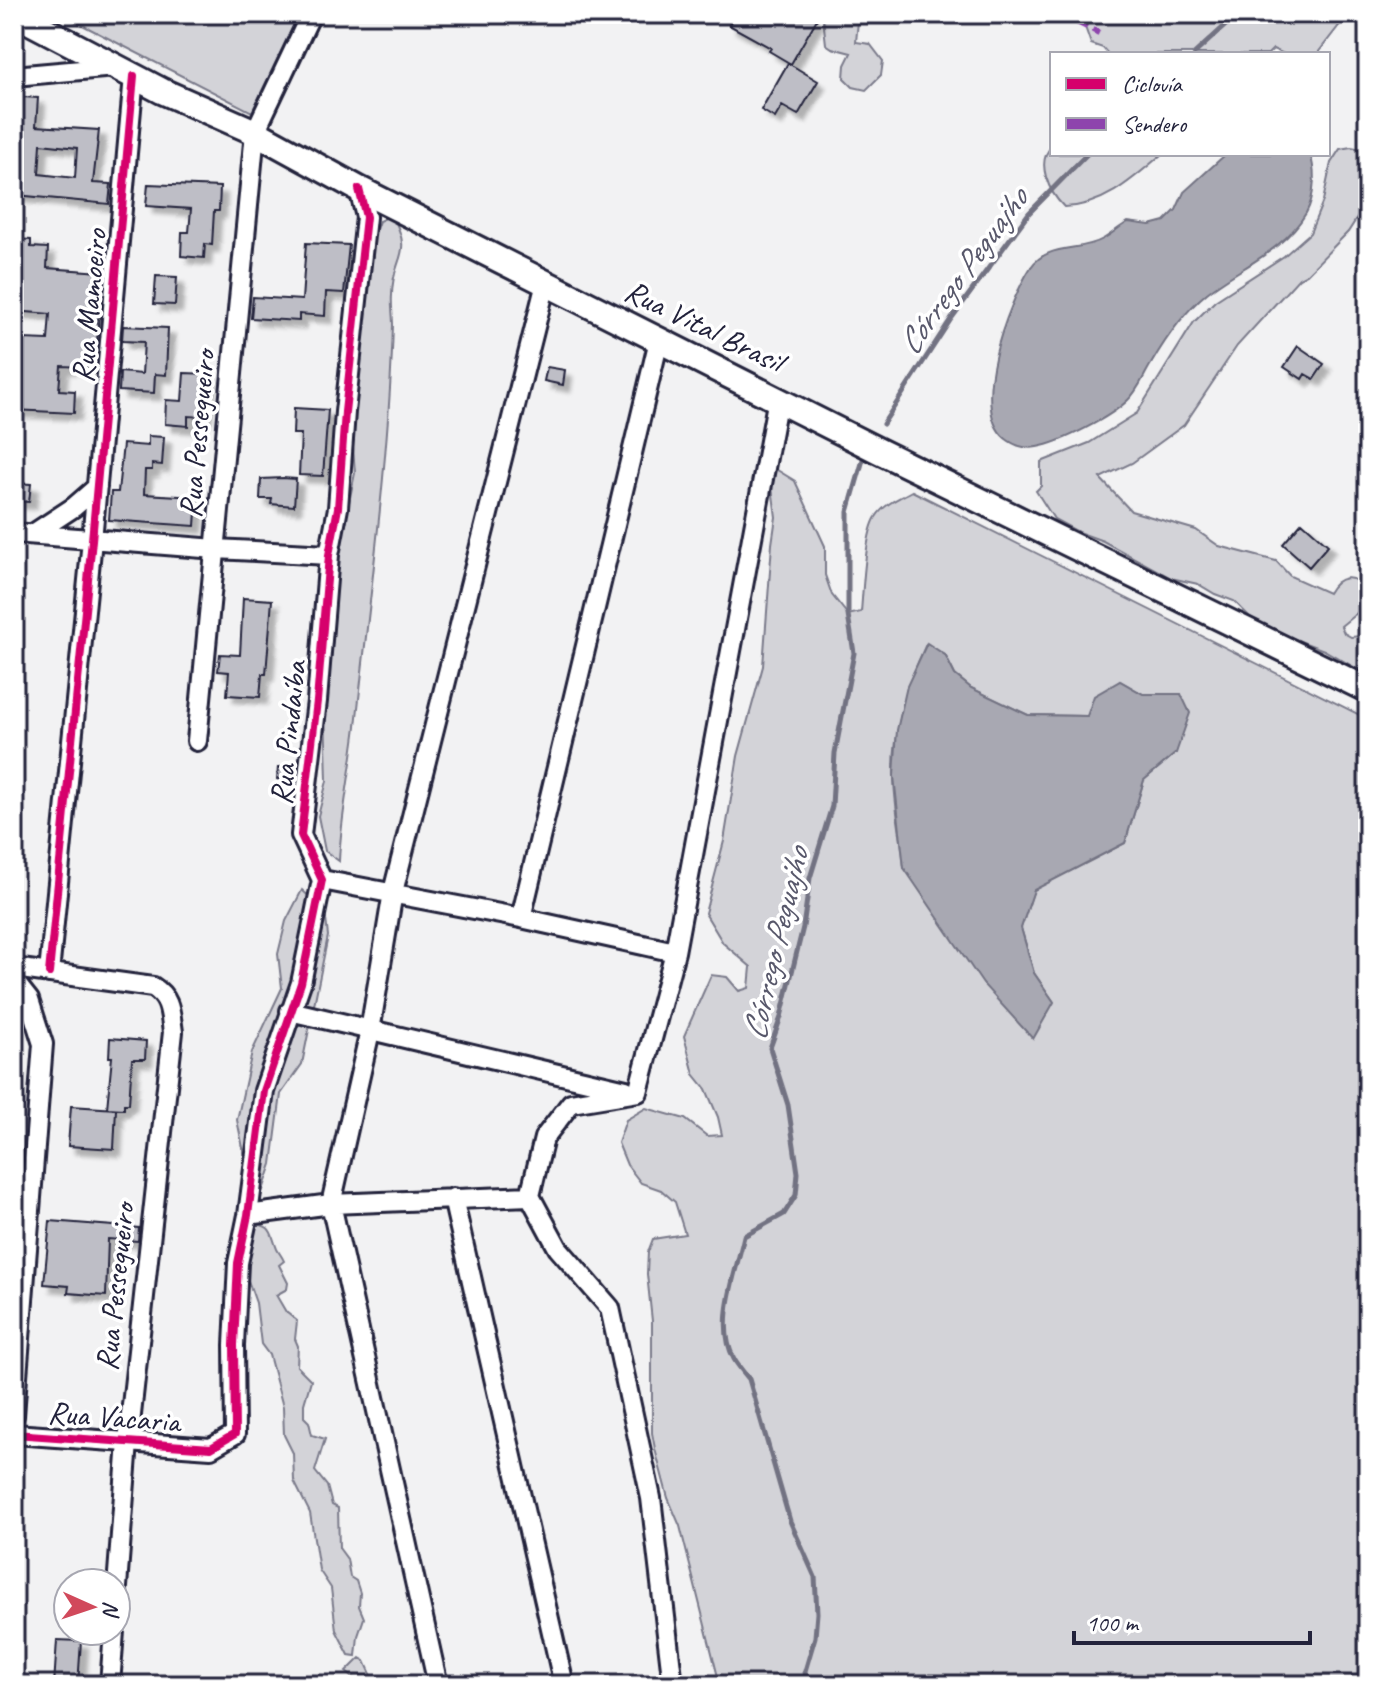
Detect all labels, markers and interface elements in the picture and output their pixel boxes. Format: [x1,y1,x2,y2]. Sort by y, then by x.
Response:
legend [1050,52,1330,156]
text: Ciclovía [1122,69,1183,99]
text: Sendero [1122,109,1188,139]
water label: Córrego Peguajho [887,176,1039,363]
street label: Rua Mamoeiro [62,226,116,384]
street label: Rua Vital Brasil [618,270,795,384]
street label: Rua Pessegueiro [169,345,225,520]
street label: Rua Pindaíba [260,657,316,807]
water label: Córrego Peguajho [732,840,819,1044]
street label: Rua Pessegueiro [86,1198,145,1373]
street label: Rua Vacaria [47,1392,184,1442]
north arrow [52,1567,132,1647]
scale bar [1074,1595,1310,1645]
text: N [96,1600,125,1619]
text: 100 m [1086,1608,1140,1638]

